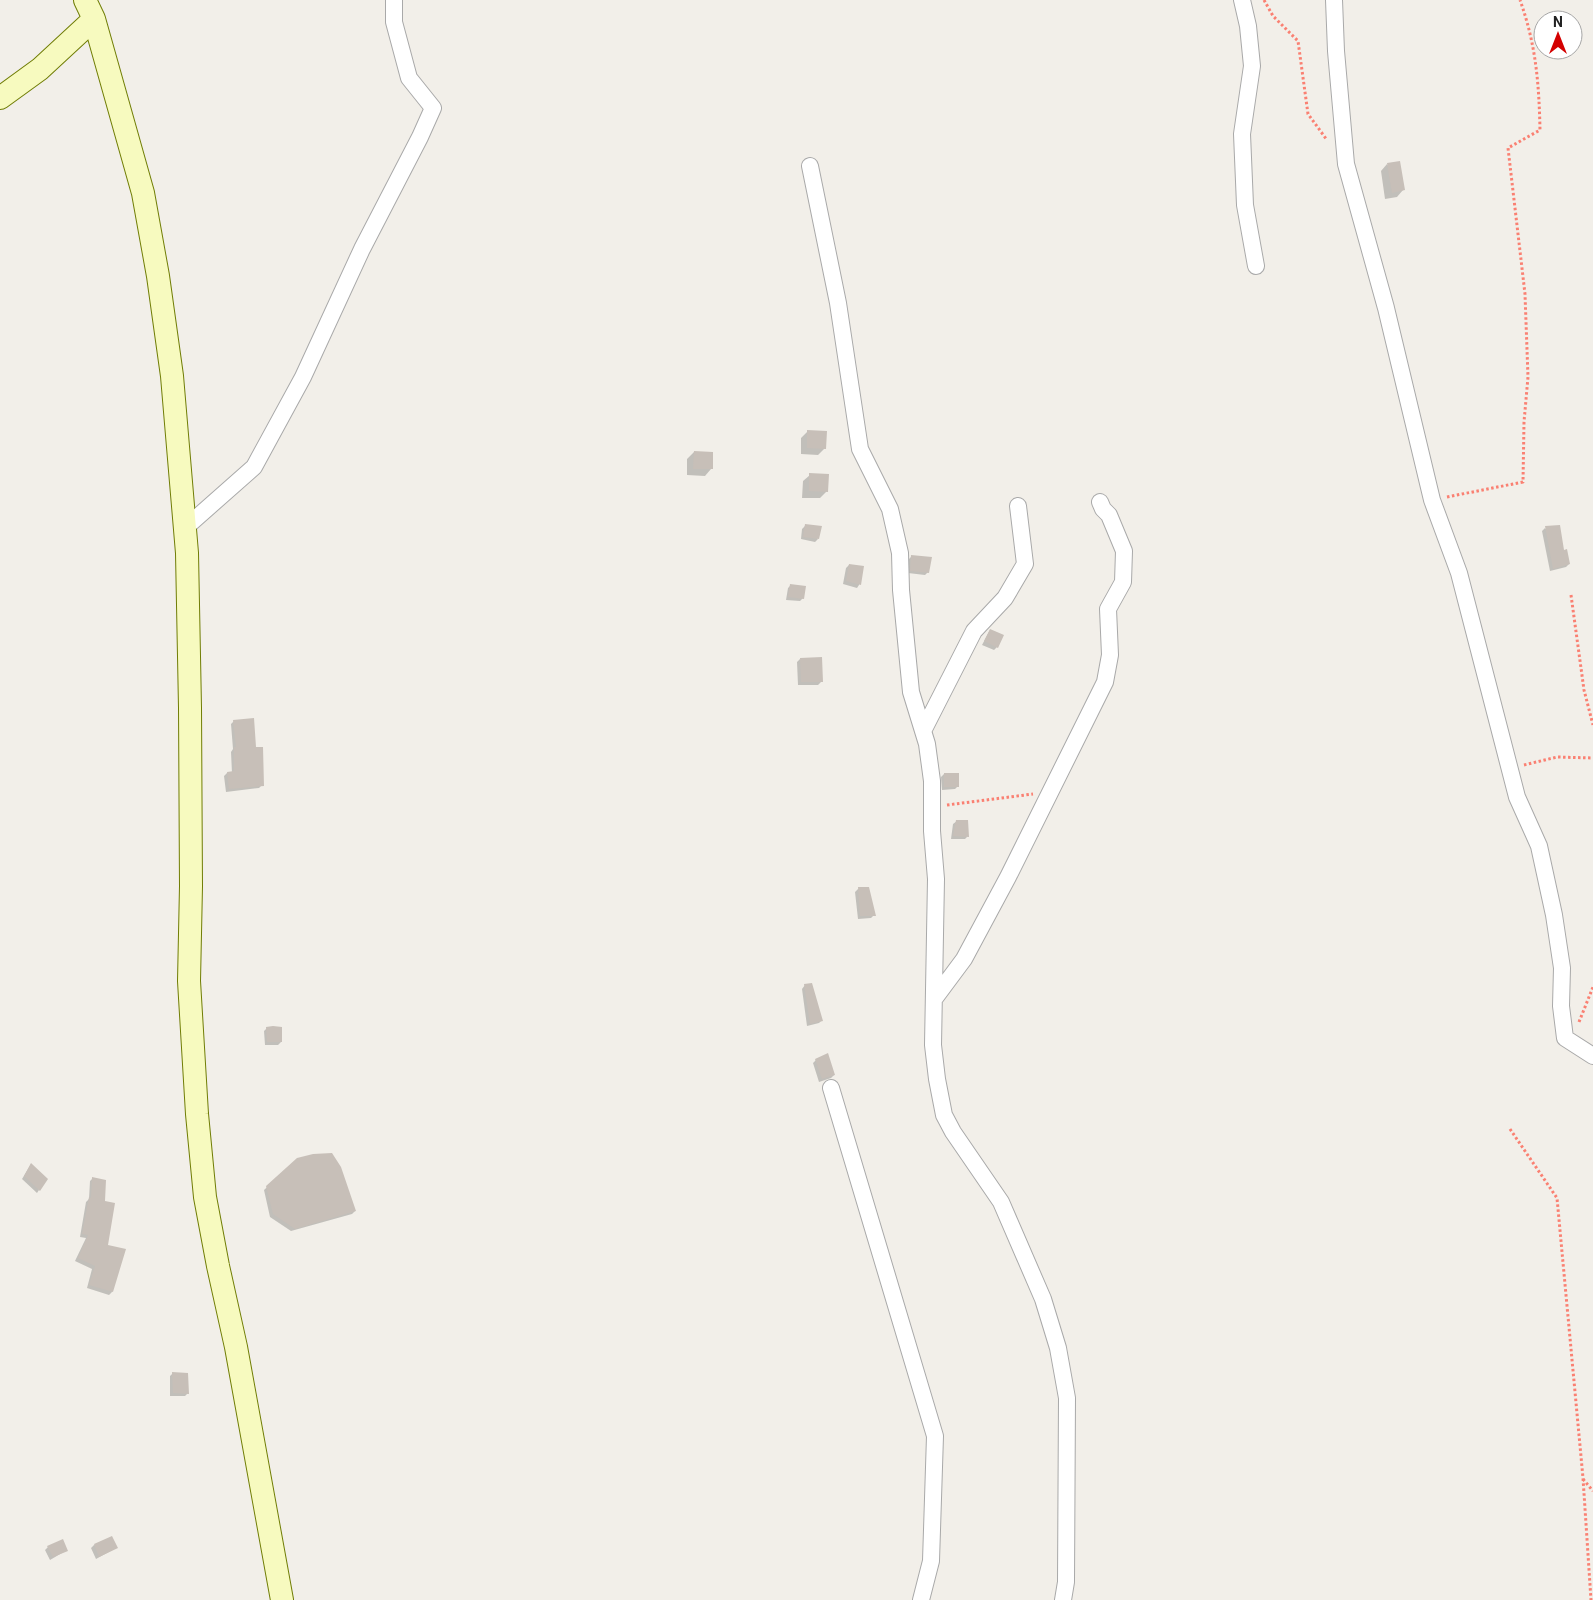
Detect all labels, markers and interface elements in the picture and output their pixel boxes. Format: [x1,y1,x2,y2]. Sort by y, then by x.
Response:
north arrow [1533,10,1583,60]
text: N [1553,14,1563,30]

